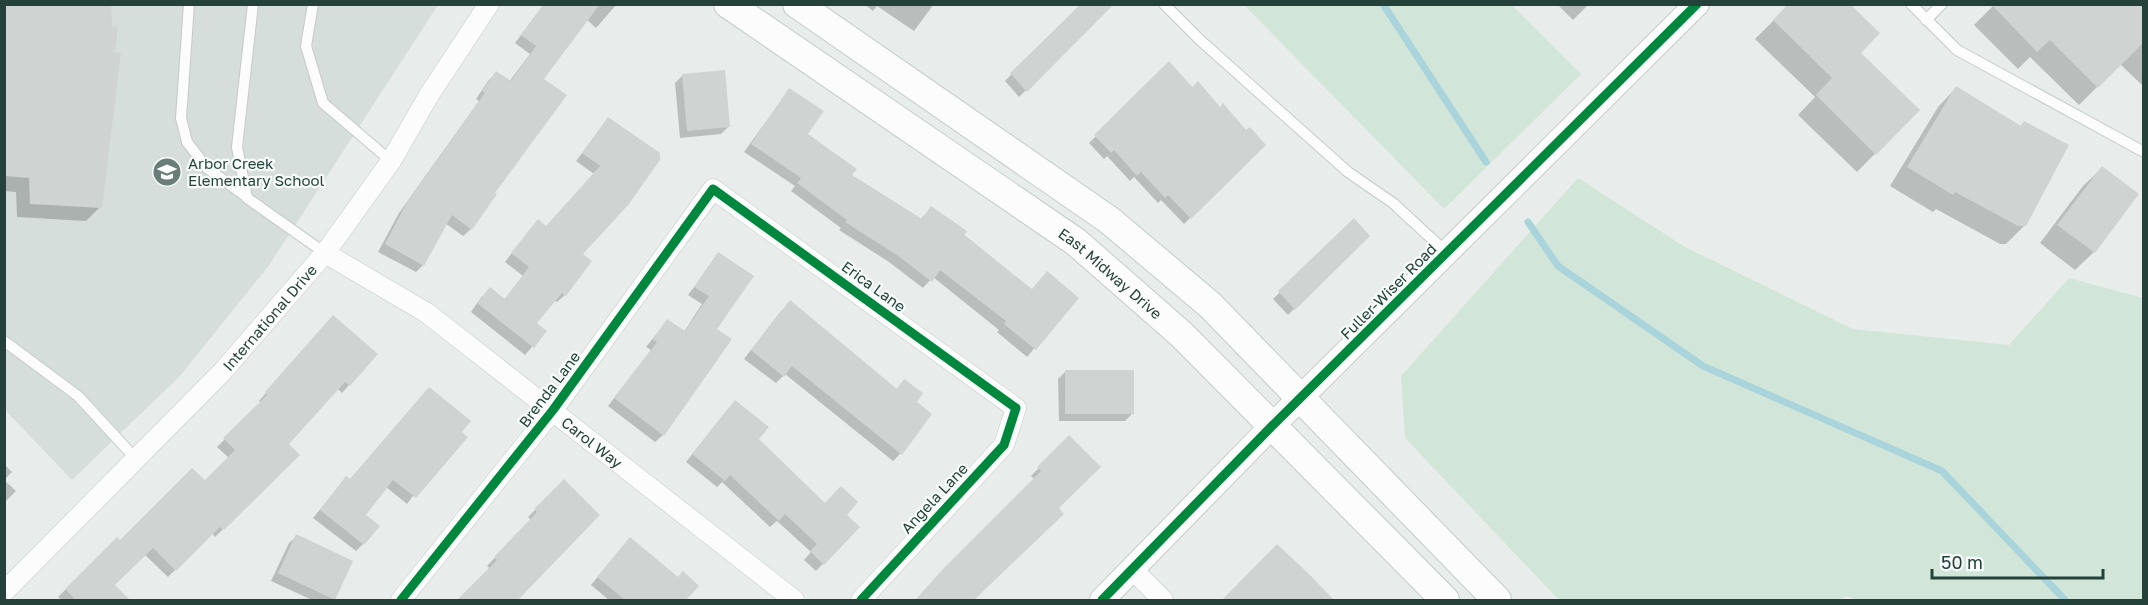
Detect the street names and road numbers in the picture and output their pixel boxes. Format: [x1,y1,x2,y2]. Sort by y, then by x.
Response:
street label: East Midway Drive [1055,224,1166,323]
street label: Fuller-Wiser Road [1336,239,1440,343]
street label: Erica Lane [839,257,910,315]
street label: International Drive [219,260,320,374]
street label: Brenda Lane [515,347,584,430]
street label: Carol Way [558,413,627,472]
street label: Angela Lane [897,459,971,537]

